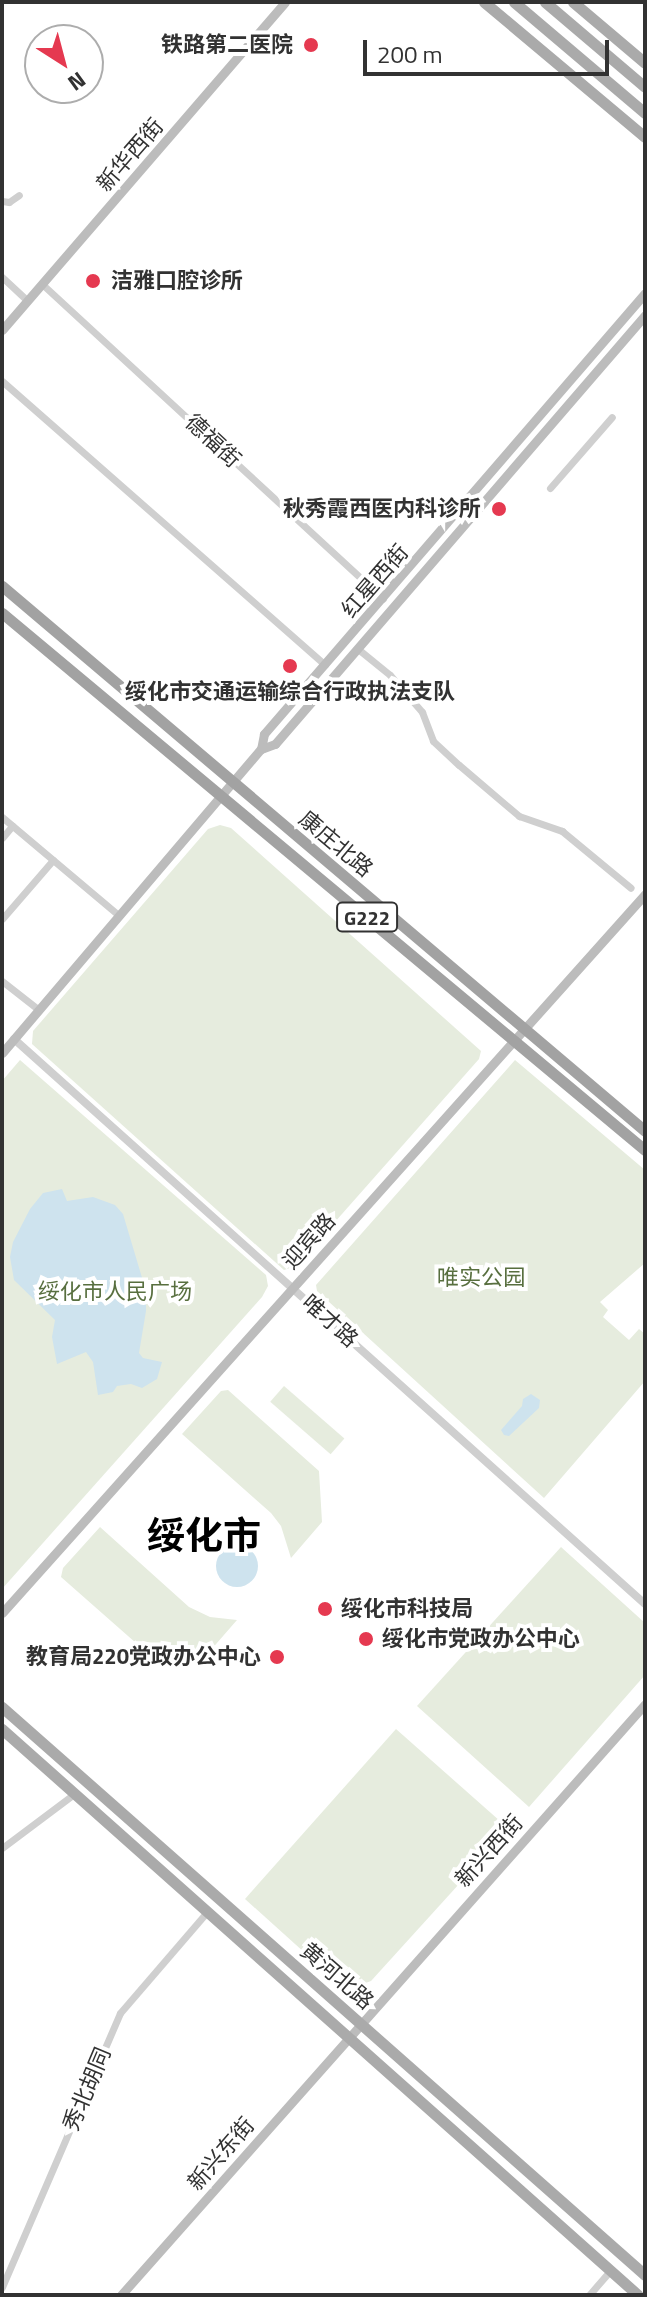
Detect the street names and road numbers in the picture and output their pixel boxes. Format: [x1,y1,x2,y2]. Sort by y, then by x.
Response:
street label: 新华西街 [91,113,169,197]
street label: 德福街 [180,409,246,473]
street label: 红星西街 [336,539,414,623]
street label: 康庄北路 [294,806,378,882]
road number: G222 [335,901,399,933]
street label: 迎宾路 [277,1208,341,1274]
street label: 唯才路 [297,1289,363,1353]
street label: 新兴西街 [450,1809,528,1893]
street label: 黄河北路 [295,1937,379,2015]
street label: 秀北胡同 [58,2043,116,2135]
street label: 新兴东街 [182,2112,260,2196]

